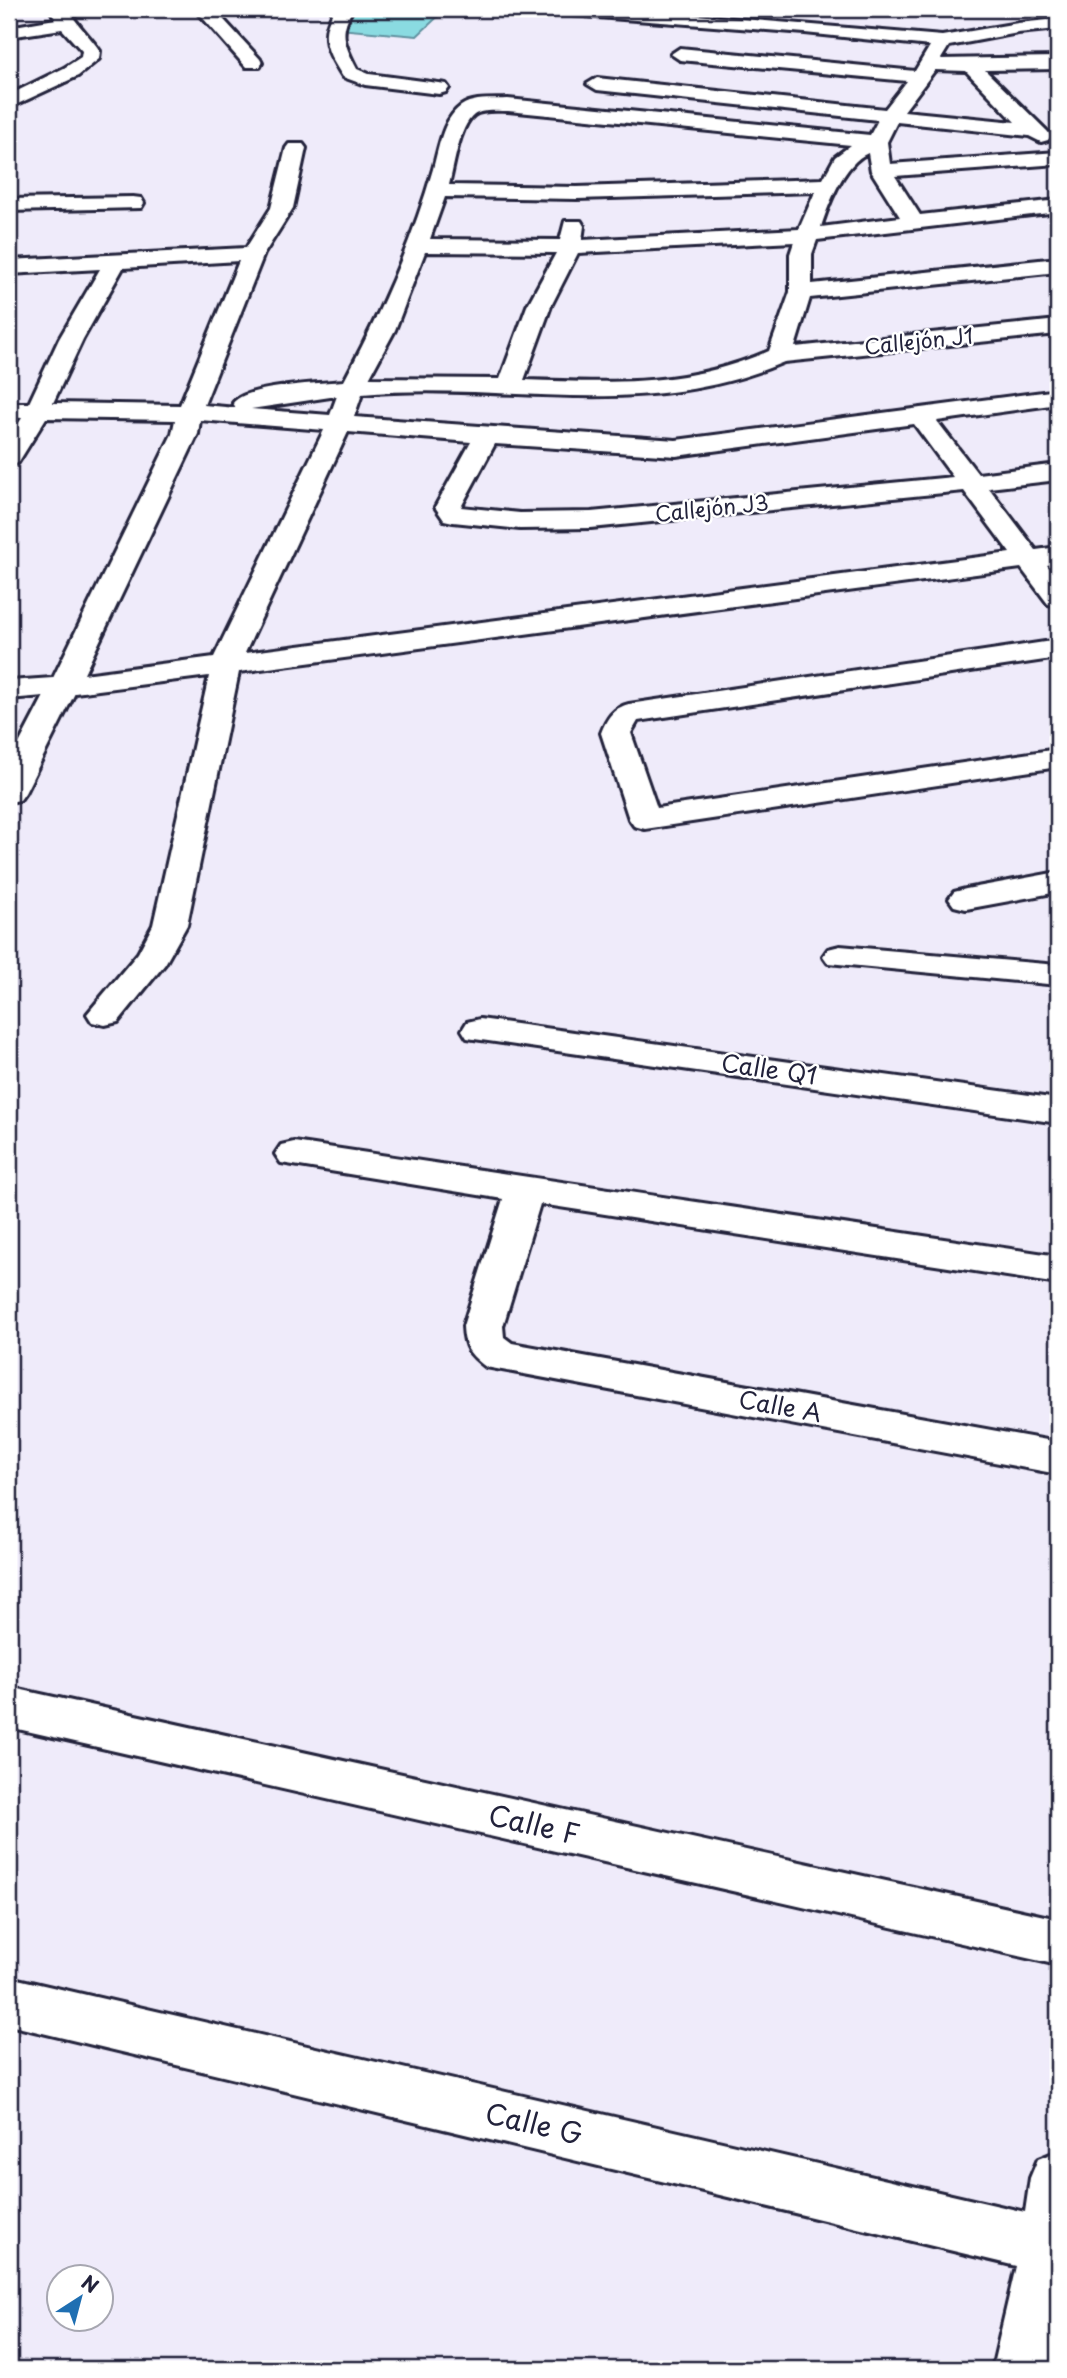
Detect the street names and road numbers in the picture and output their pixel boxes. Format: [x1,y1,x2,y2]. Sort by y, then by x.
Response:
street label: Callejón J1 [863,318,975,362]
street label: Callejón J3 [653,485,770,529]
street label: Calle Q1 [719,1043,819,1093]
street label: Calle A [736,1380,825,1430]
street label: Calle F [484,1792,584,1855]
street label: Calle G [481,2090,587,2155]

